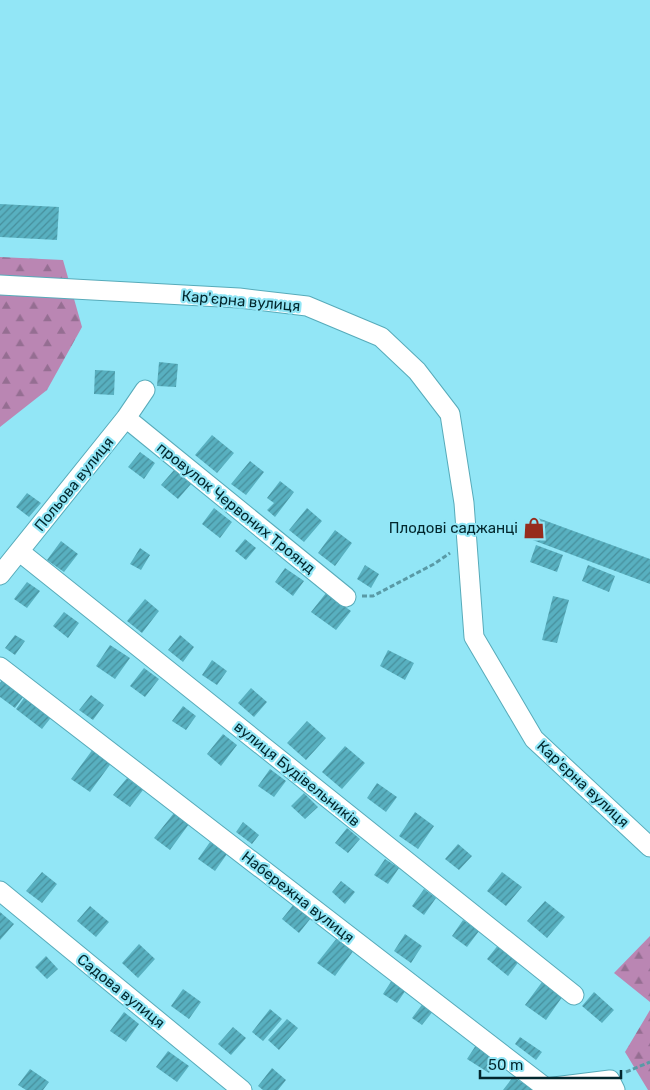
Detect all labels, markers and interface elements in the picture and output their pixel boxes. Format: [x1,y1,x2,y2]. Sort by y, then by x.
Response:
street label: Кар'єрна вулиця [181,287,301,315]
street label: Польова вулиця [31,433,117,535]
street label: провулок Червоних Троянд [153,439,319,577]
shop icon: Плодові саджанці [521,515,547,541]
place label: Плодові саджанці [389,519,518,537]
street label: вулиця Будівельників [230,718,364,830]
street label: Кар'єрна вулиця [533,737,633,831]
street label: Набережна вулиця [238,847,358,947]
street label: Садова вулиця [73,950,169,1032]
scale bar [480,1048,621,1080]
text: 50 m [488,1056,523,1074]

